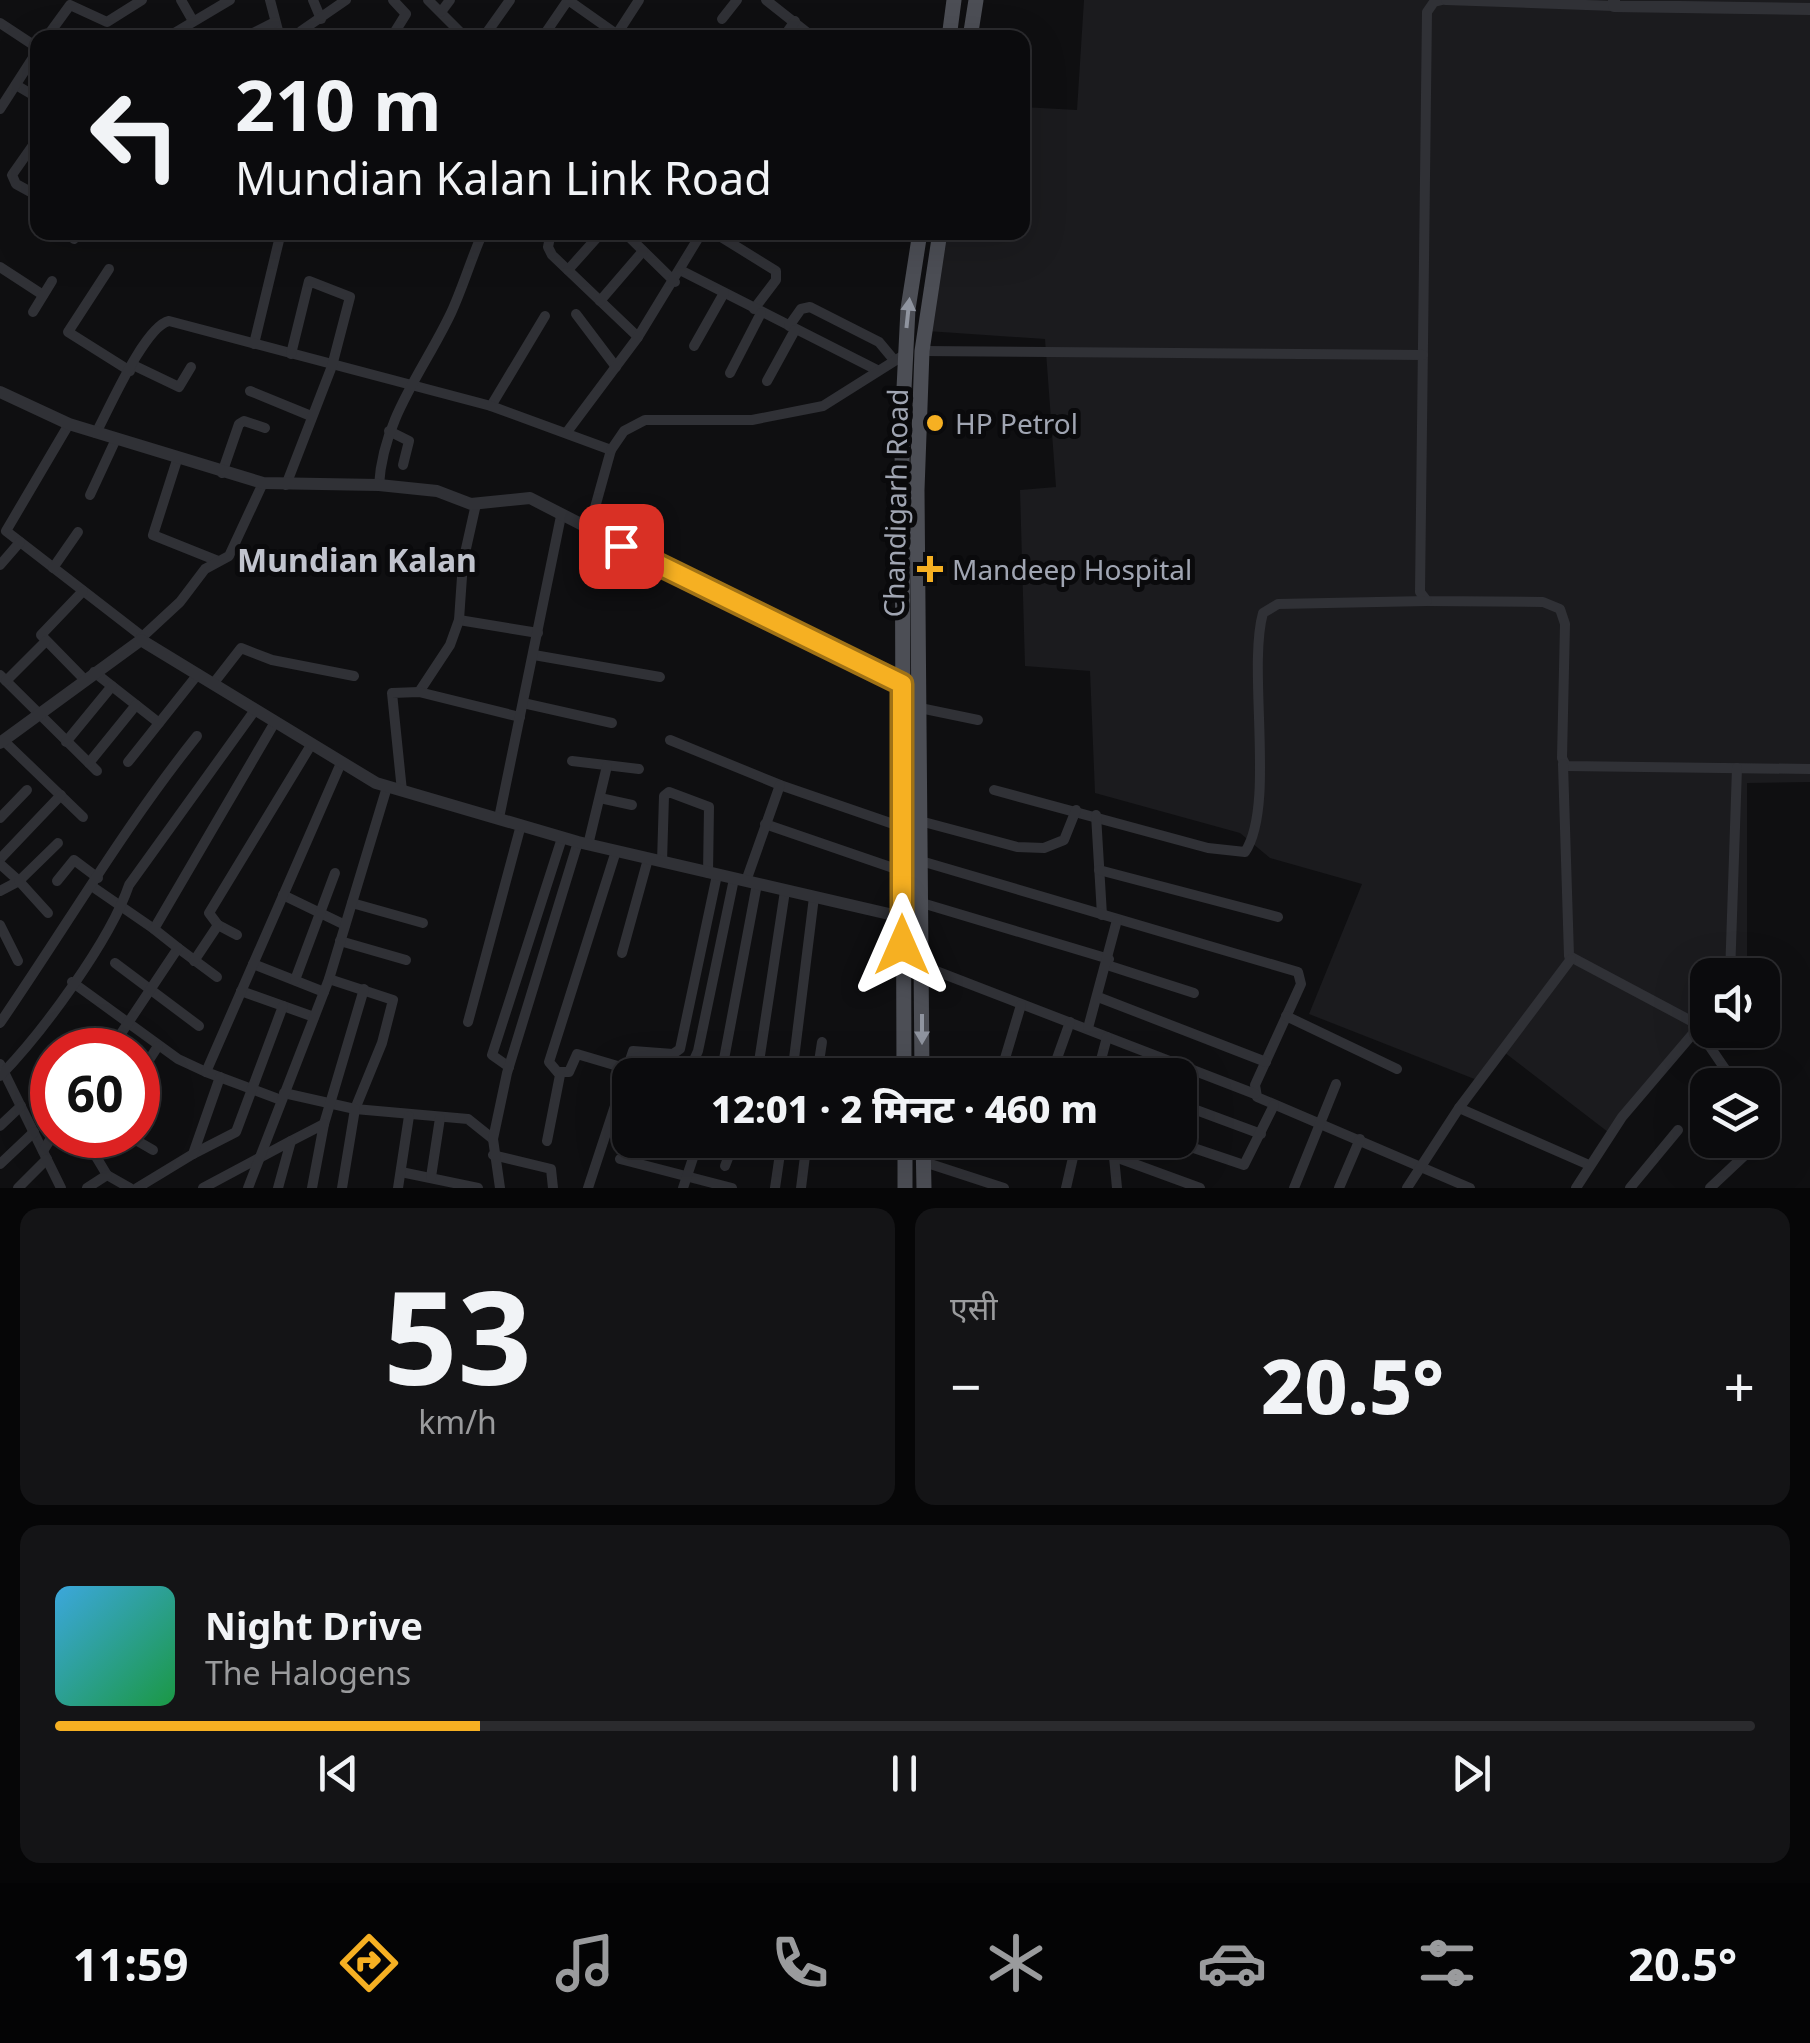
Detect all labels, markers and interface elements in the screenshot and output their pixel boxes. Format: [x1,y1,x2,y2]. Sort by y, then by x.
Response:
text: 210 m [235,56,442,152]
icon: left [70,70,200,200]
text: Mundian Kalan Link Road [235,147,772,208]
one-way arrow [900,296,916,328]
street label: Chandigarh Road [874,388,916,618]
place label: HP Petrol [955,404,1078,442]
marker: HP Petrol [924,412,946,434]
pin [579,504,664,589]
icon: arrive [594,519,649,574]
district label: Mundian Kalan [237,538,477,581]
place label: Mandeep Hospital [952,550,1192,588]
marker: Mandeep Hospital [917,556,943,582]
position arrow [850,893,954,997]
map controls [1690,958,1780,1158]
button: sound [1690,958,1780,1048]
one-way arrow [914,1013,930,1045]
speed limit sign: 60 [30,1028,160,1158]
button: layers [1690,1068,1780,1158]
text: 12:01 · 2 मिनट · 460 m [711,1082,1098,1134]
text: 53 [383,1246,532,1423]
text: एसी [950,1286,998,1329]
text: 20.5° [1261,1334,1444,1436]
text: − [950,1348,981,1423]
text: + [1724,1348,1755,1423]
text: km/h [418,1400,497,1443]
text: Night Drive [205,1599,423,1651]
text: The Halogens [205,1651,411,1694]
icon: previous [311,1746,366,1801]
icon: pause [877,1746,932,1801]
icon: next [1444,1746,1499,1801]
icon: directions [334,1928,404,1998]
icon: music [550,1928,620,1998]
icon: phone [765,1928,835,1998]
icon: climate [981,1928,1051,1998]
icon: car [1197,1928,1267,1998]
icon: filters [1412,1928,1482,1998]
text: 11:59 [73,1933,188,1994]
text: 20.5° [1628,1933,1737,1994]

